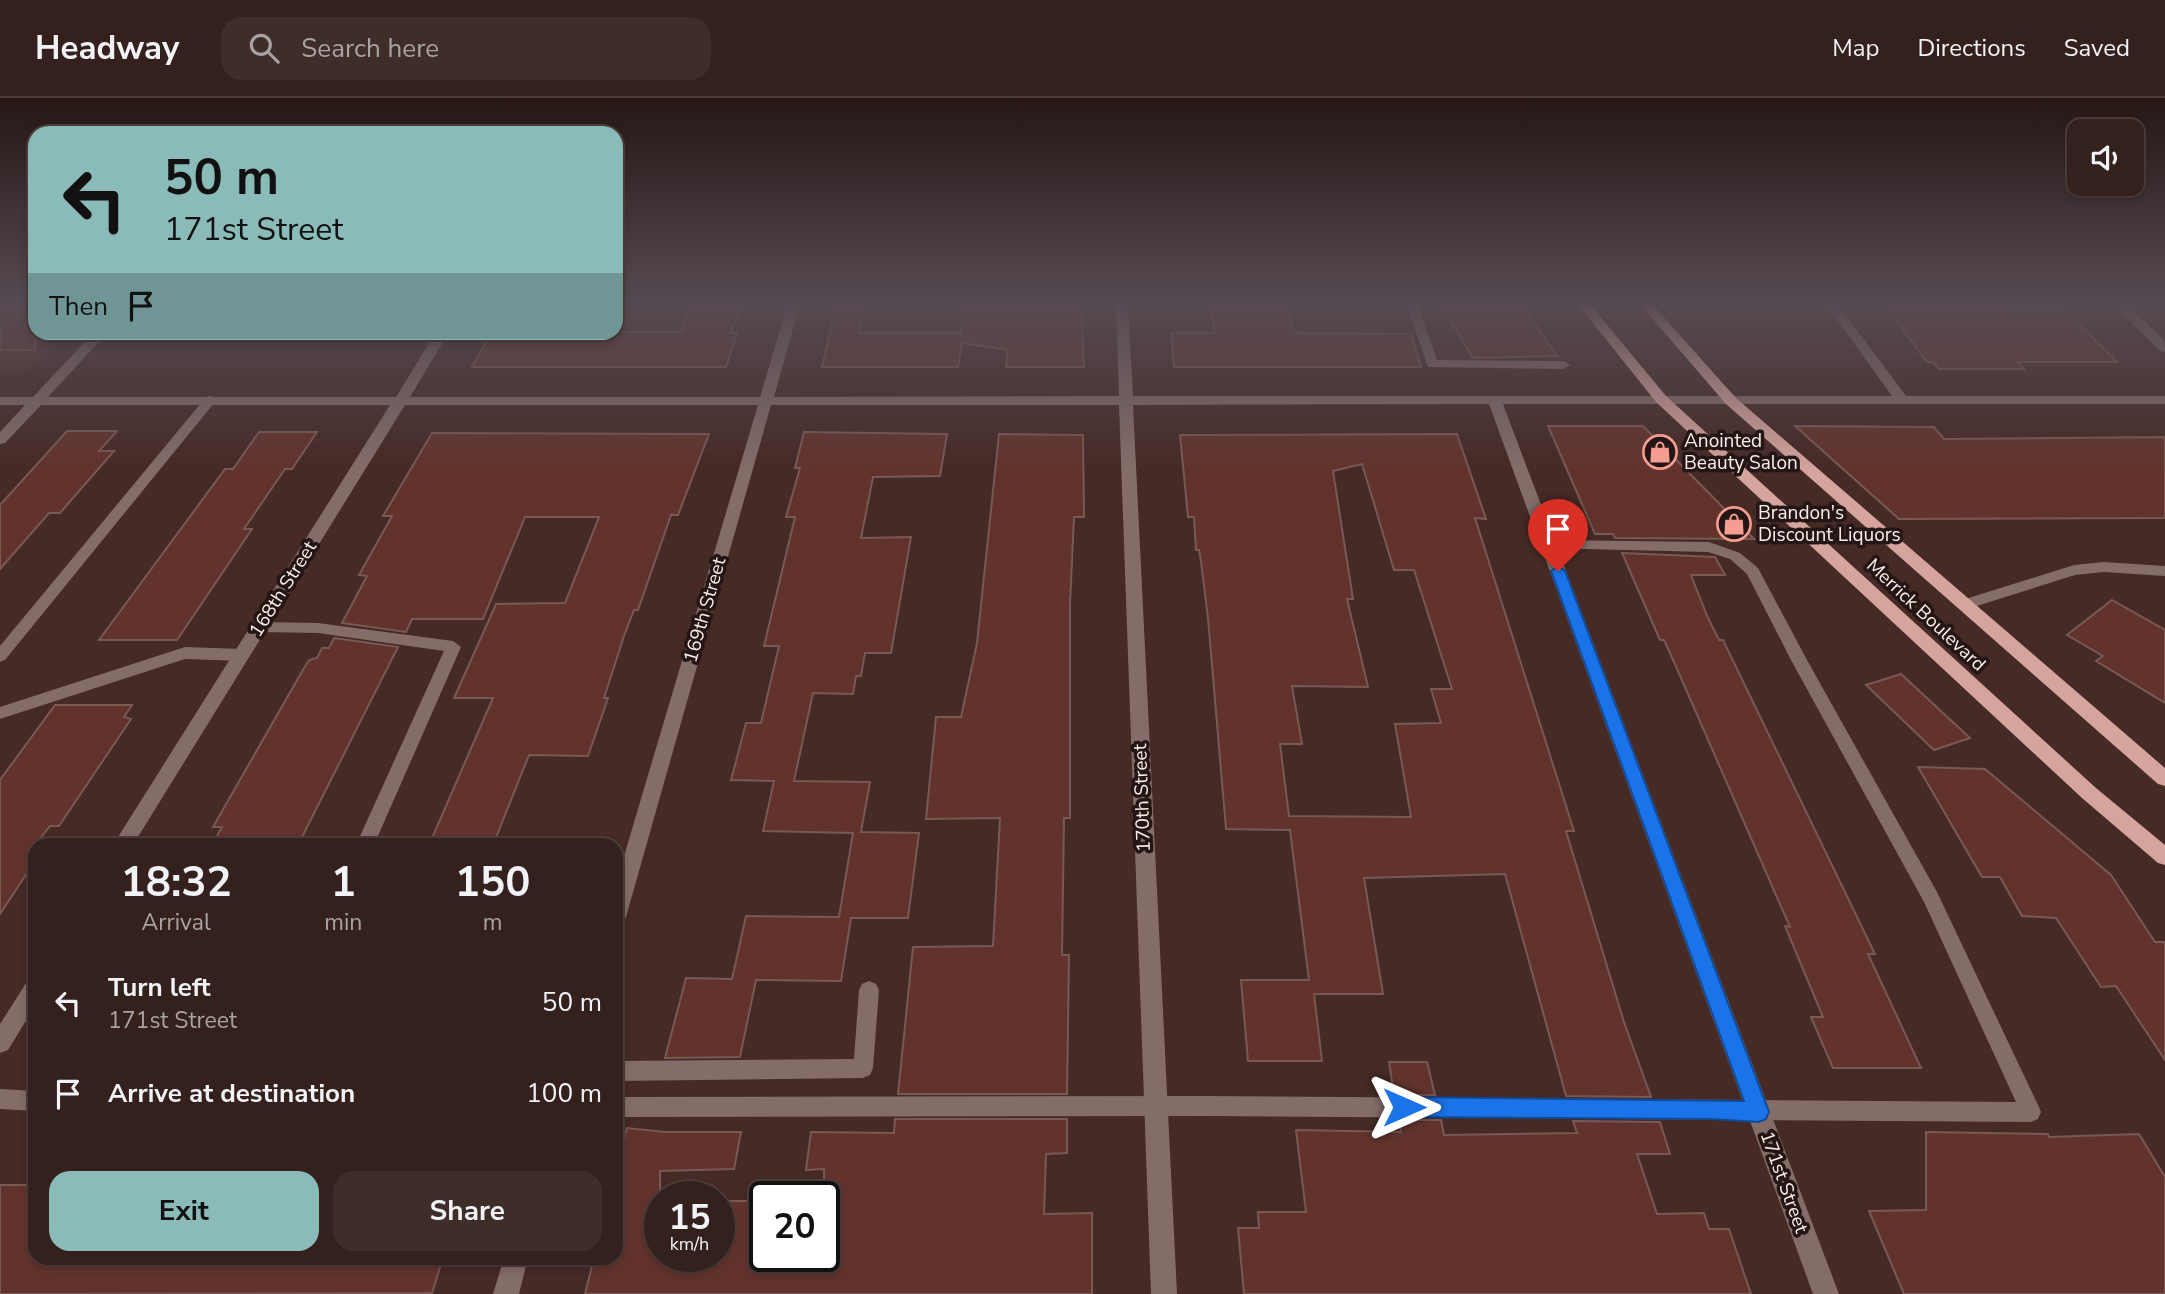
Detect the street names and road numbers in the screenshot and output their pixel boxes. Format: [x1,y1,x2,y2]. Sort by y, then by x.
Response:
street label: 168th Street [243,536,323,642]
street label: Merrick Boulevard [1861,553,1991,677]
street label: 169th Street [678,554,733,666]
street label: 170th Street [1127,743,1157,853]
street label: 171st Street [1754,1127,1815,1237]

